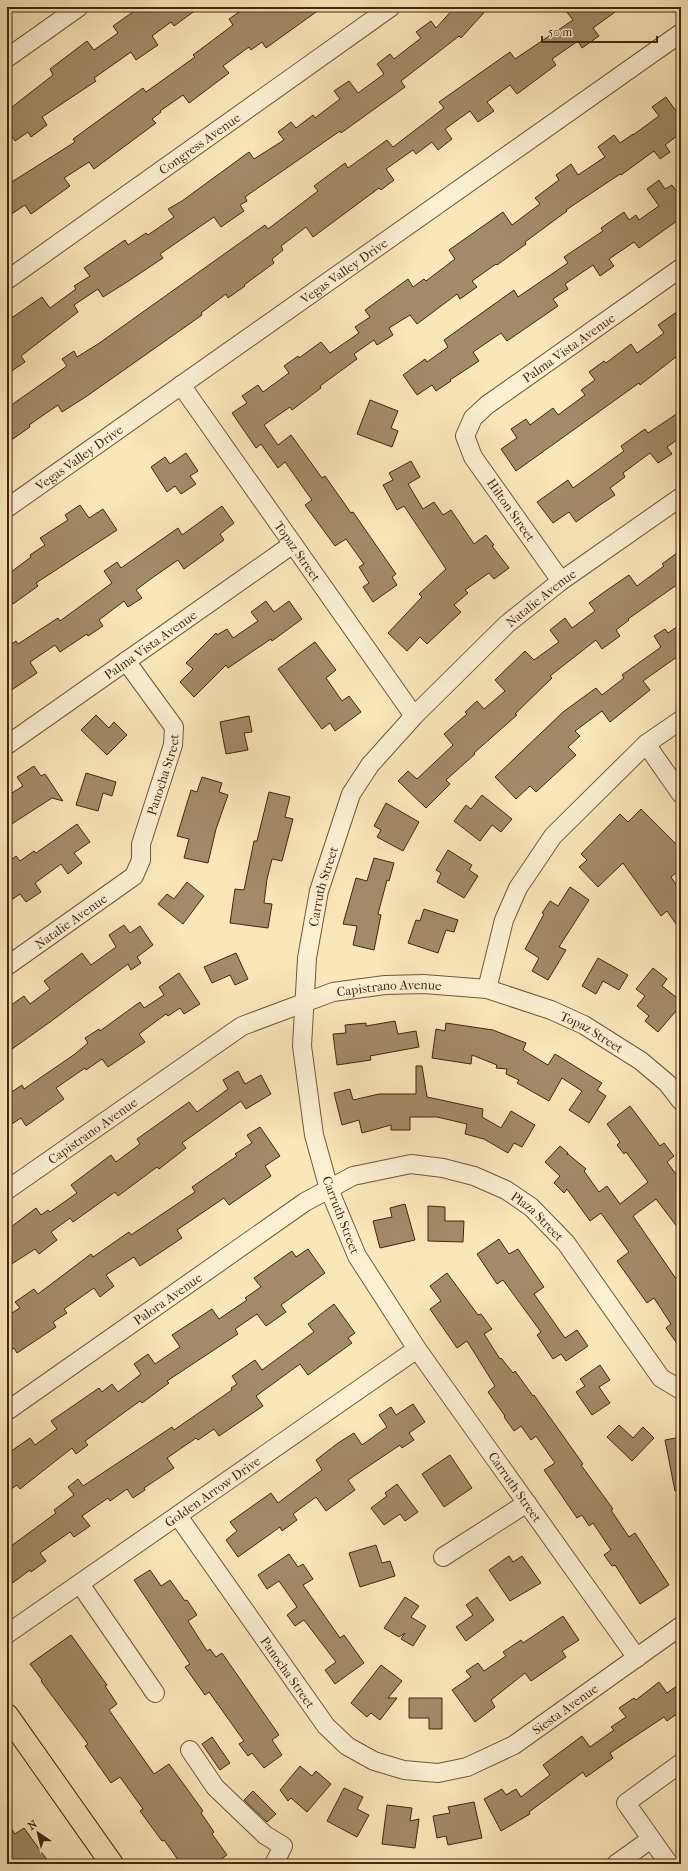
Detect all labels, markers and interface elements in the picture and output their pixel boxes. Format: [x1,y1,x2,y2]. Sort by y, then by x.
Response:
scale bar [542,18,657,44]
text: 50 m [548,25,572,39]
street label: Congress Avenue [156,109,243,177]
street label: Vegas Valley Drive [296,234,391,307]
street label: Palma Vista Avenue [519,309,618,385]
street label: Vegas Valley Drive [32,421,126,494]
street label: Hilton Street [484,476,538,545]
street label: Topaz Street [272,518,324,584]
street label: Natalie Avenue [503,565,579,630]
street label: Palma Vista Avenue [101,606,200,682]
street label: Panocha Street [143,733,181,817]
street label: Carruth Street [305,844,341,928]
street label: Natalie Avenue [32,890,110,952]
street label: Capistrano Avenue [336,976,443,999]
street label: Topaz Street [558,1008,626,1056]
street label: Capistrano Avenue [45,1094,140,1167]
street label: Carruth Street [319,1174,363,1256]
street label: Plaza Street [508,1188,567,1244]
street label: Palora Avenue [130,1269,205,1328]
street label: Carruth Street [485,1449,545,1525]
street label: Golden Arrow Drive [162,1453,263,1530]
street label: Panocha Street [258,1633,319,1711]
street label: Siesta Avenue [529,1680,601,1737]
north arrow [18,1813,58,1853]
text: N [25,1817,40,1833]

